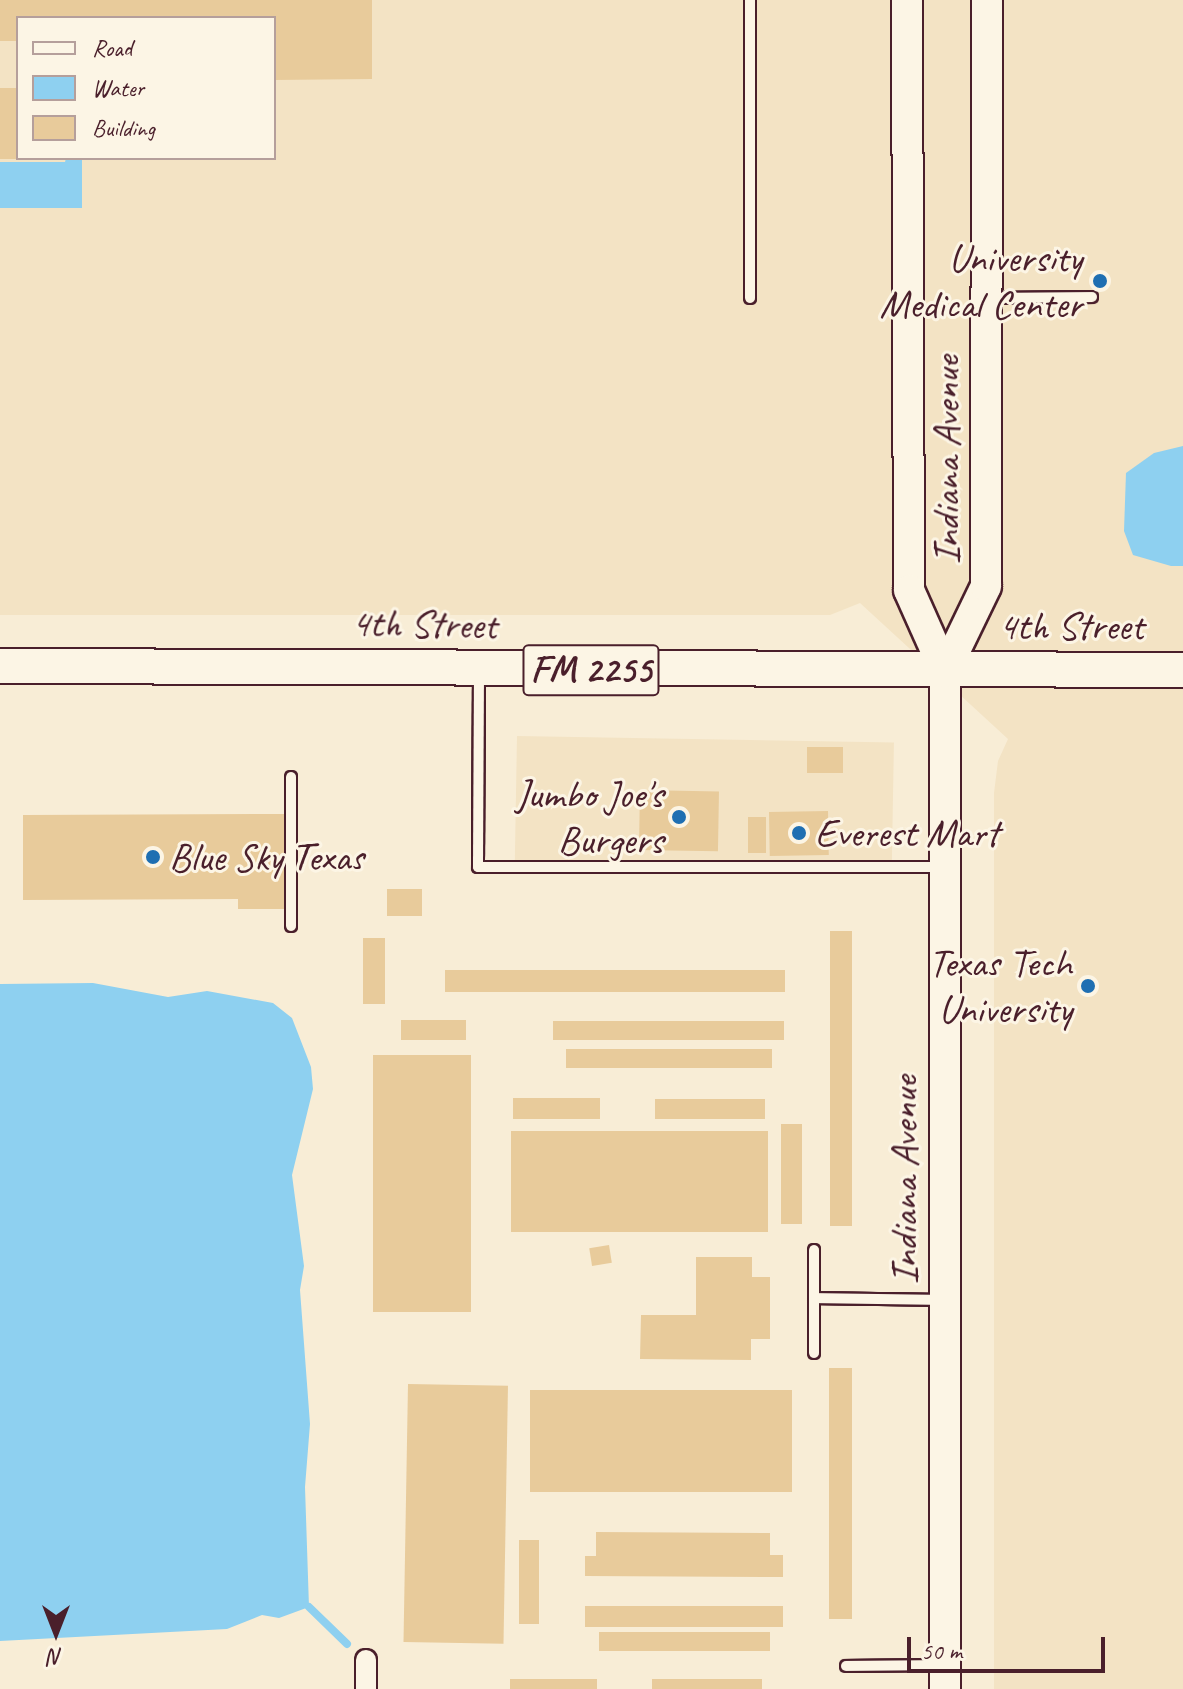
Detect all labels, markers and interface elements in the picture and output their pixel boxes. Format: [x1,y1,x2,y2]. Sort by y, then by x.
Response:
legend [16,16,276,160]
text: Road [92,33,132,63]
text: Water [92,73,144,103]
text: Building [92,113,155,143]
place label: University Medical Center [880,234,1082,328]
marker: University Medical Center [1089,270,1111,292]
street label: Indiana Avenue [922,356,970,564]
street label: 4th Street [350,599,498,649]
street label: 4th Street [998,602,1144,650]
road number: FM 2255 [521,636,661,704]
place label: Jumbo Joe's Burgers [516,770,663,864]
marker: Jumbo Joe's Burgers [670,808,688,826]
place label: Everest Mart [815,809,1000,857]
marker: Everest Mart [790,824,808,842]
place label: Blue Sky Texas [169,833,363,881]
marker: Blue Sky Texas [144,848,162,866]
place label: Texas Tech University [931,939,1072,1033]
marker: Texas Tech University [1079,977,1097,995]
street label: Indiana Avenue [880,1076,928,1284]
north arrow [16,1593,96,1673]
scale bar [911,1621,1109,1671]
text: 50 m [921,1636,962,1666]
text: N [49,1643,63,1671]

